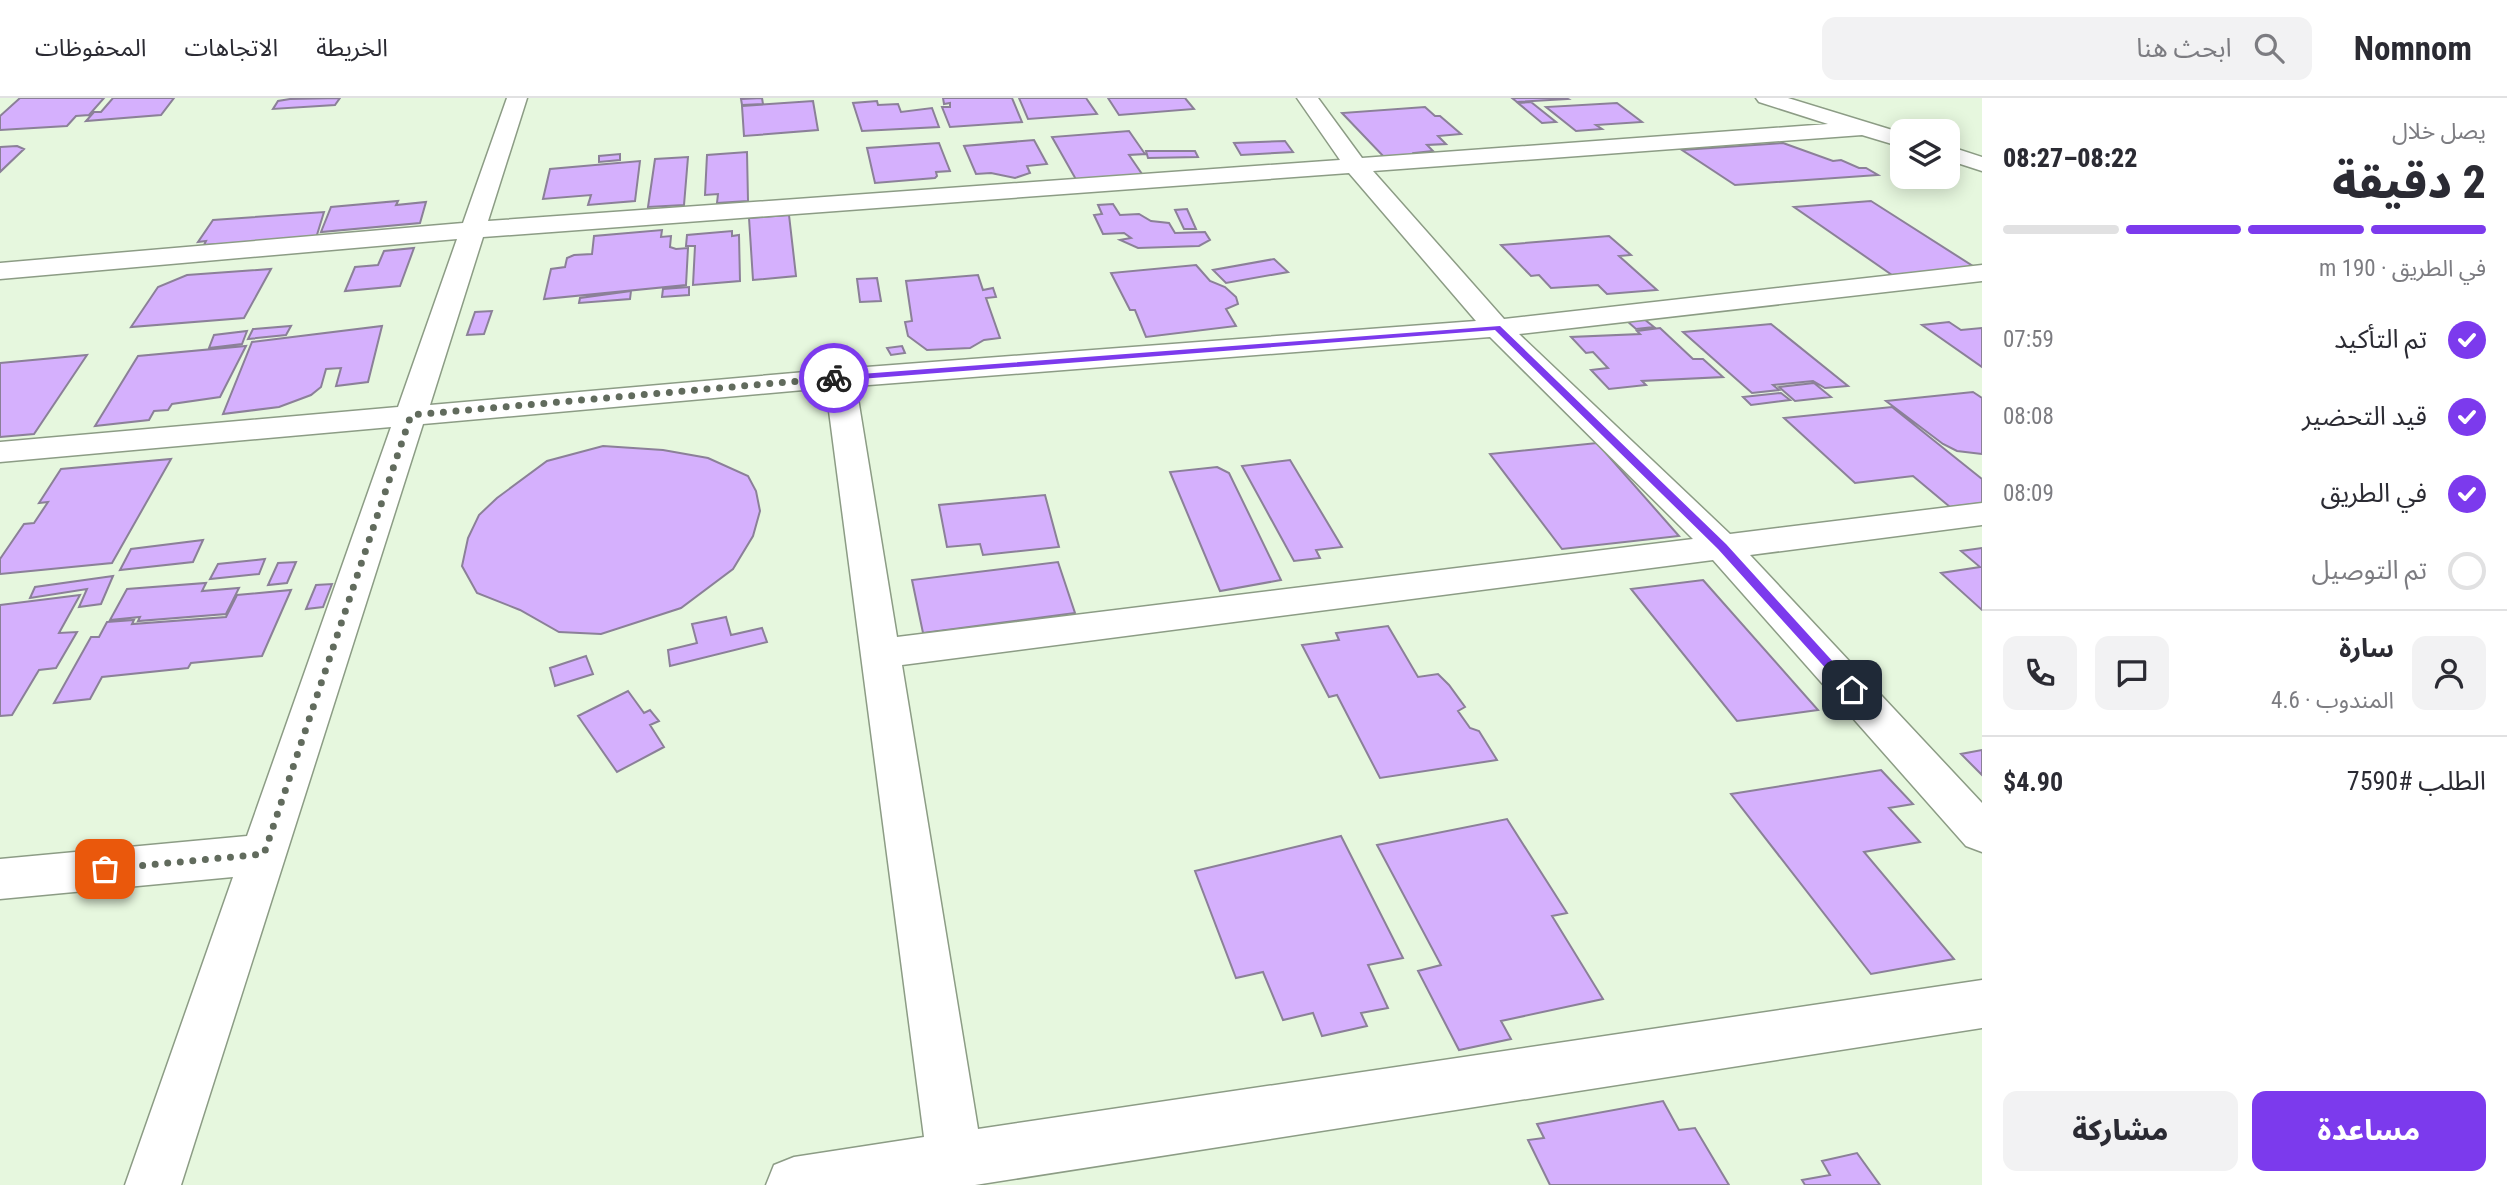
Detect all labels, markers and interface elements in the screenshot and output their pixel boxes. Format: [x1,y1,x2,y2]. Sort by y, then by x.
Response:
search box [1822,17,2312,80]
icon: search [2250,29,2288,67]
text: Nomnom [2354,29,2472,68]
text: ابحث هنا [2136,33,2232,63]
text: المحفوظات [35,34,146,62]
text: الاتجاهات [184,34,278,62]
text: الخريطة [316,34,388,62]
text: يصل خلال [2392,118,2486,145]
map controls [1890,119,1960,189]
button: layers [1890,119,1960,189]
text: 08:22–08:27 [2003,143,2137,173]
text: 2 دقيقة [2332,155,2486,209]
text: في الطريق · 190 m [2319,255,2486,282]
icon: check [2448,321,2486,359]
text: تم التأكيد [2334,324,2427,354]
text: 07:59 [2003,326,2054,353]
courier [799,343,869,413]
icon: bike [815,359,853,397]
icon: check [2448,398,2486,436]
text: قيد التحضير [2302,401,2427,431]
text: 08:08 [2003,403,2054,430]
icon: check [2448,475,2486,513]
text: في الطريق [2321,478,2427,508]
text: 08:09 [2003,480,2054,507]
text: تم التوصيل [2312,555,2427,585]
text: سارة [2339,633,2394,663]
button: phone [2003,636,2077,710]
button: chat [2095,636,2169,710]
button: person [2412,636,2486,710]
pin [1822,660,1882,720]
icon: home [1833,671,1871,709]
text: المندوب · 4.6 [2271,687,2394,714]
text: الطلب #7590 [2347,766,2486,796]
text: $4.90 [2003,767,2063,797]
pin [75,839,135,899]
icon: bag [86,850,124,888]
button: مشاركة [2003,1091,2238,1171]
button: مساعدة [2252,1091,2486,1171]

